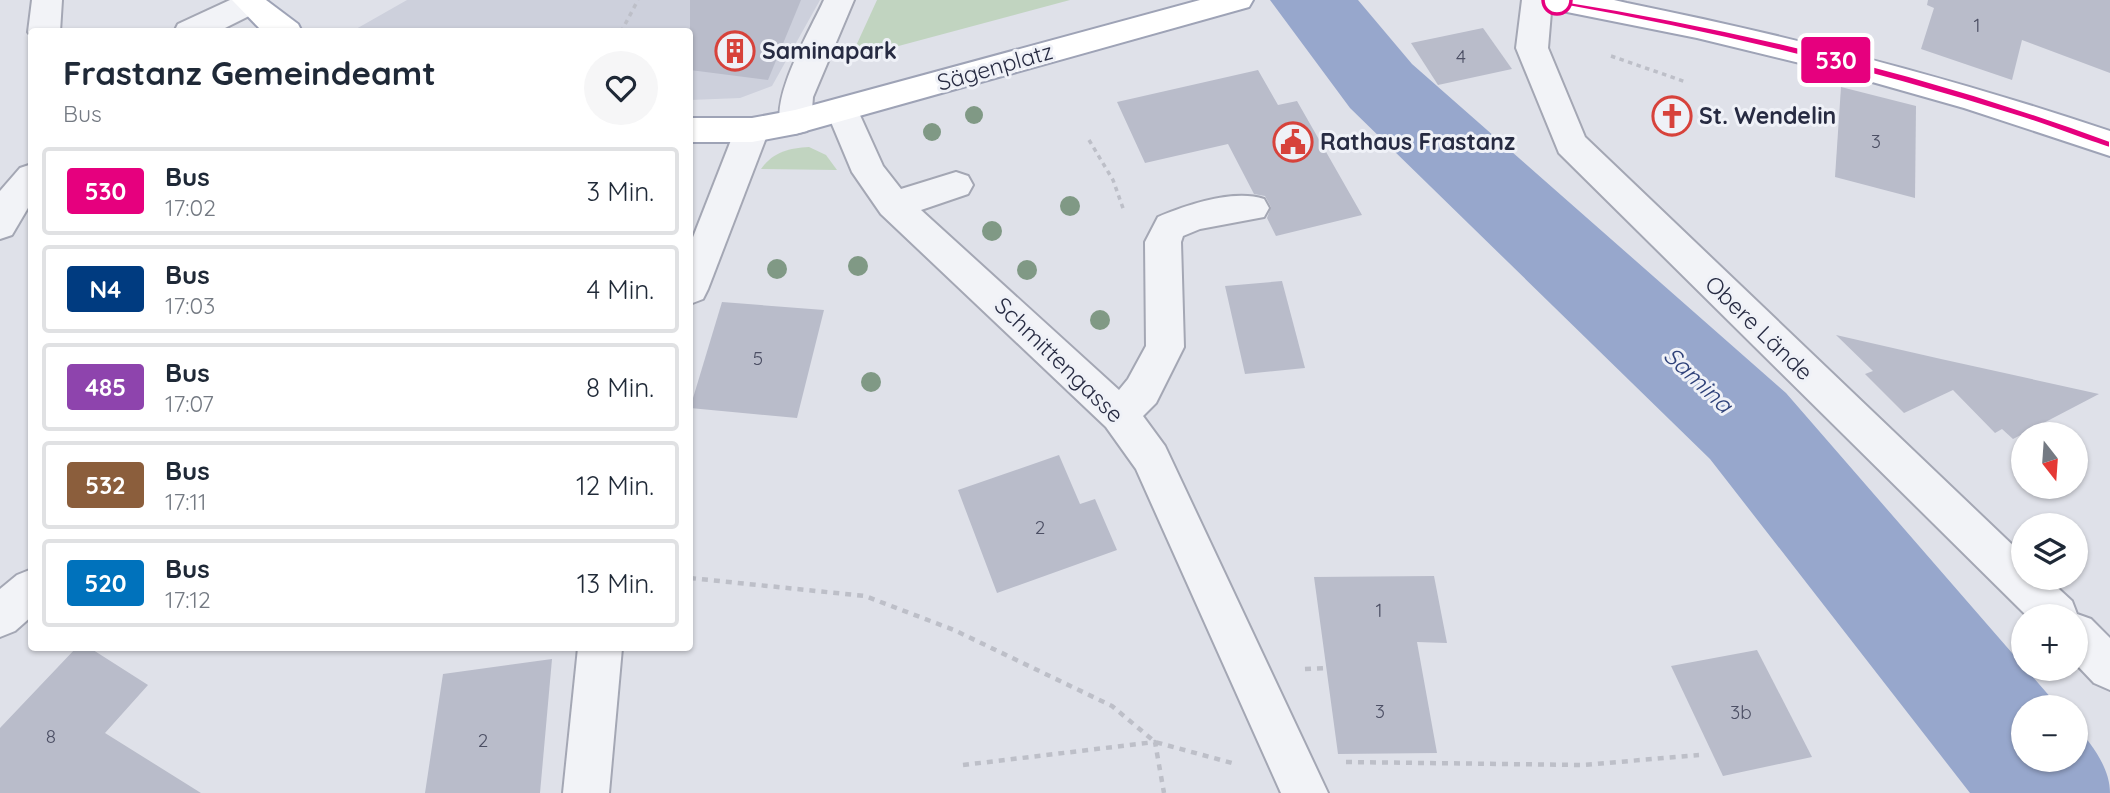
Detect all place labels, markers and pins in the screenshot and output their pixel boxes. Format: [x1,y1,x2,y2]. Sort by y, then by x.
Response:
unlabelled marker [1542,0,1572,15]
building icon: Saminapark [714,30,756,72]
place label: Saminapark [762,36,897,65]
church icon: St. Wendelin [1651,95,1693,137]
place label: St. Wendelin [1699,101,1836,130]
public building icon: Rathaus Frastanz [1272,121,1314,163]
place label: Rathaus Frastanz [1320,127,1515,156]

